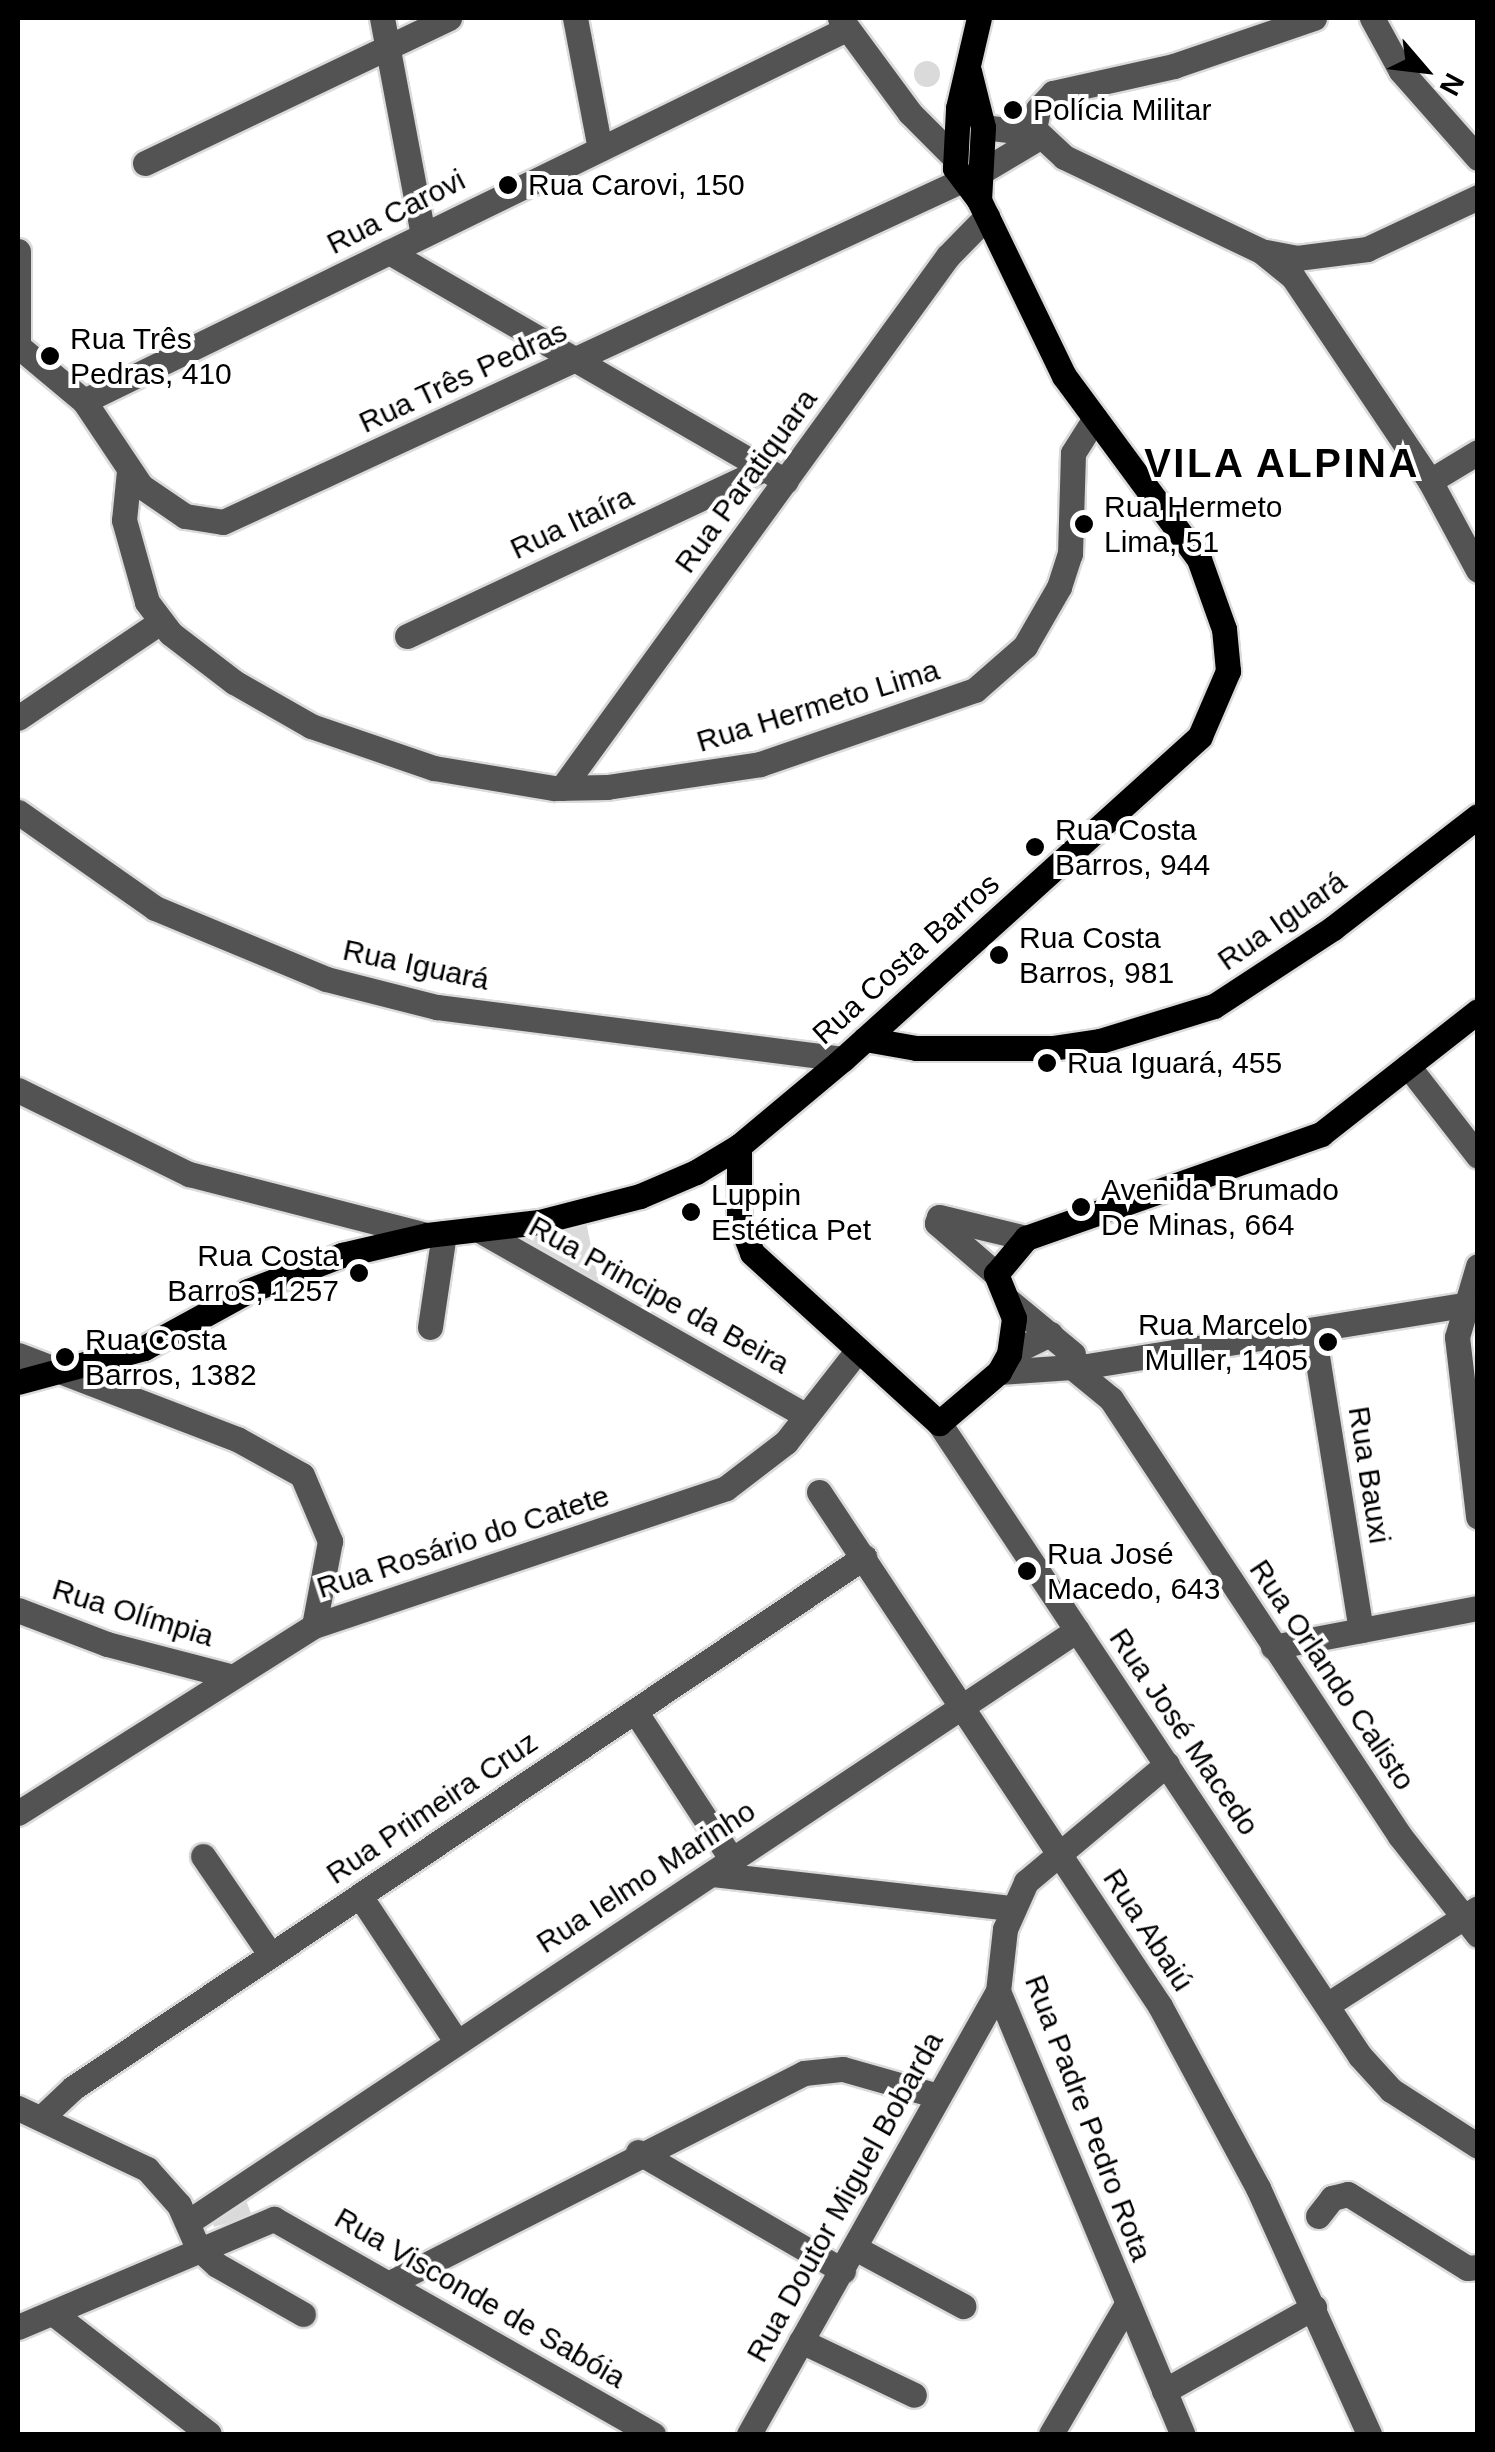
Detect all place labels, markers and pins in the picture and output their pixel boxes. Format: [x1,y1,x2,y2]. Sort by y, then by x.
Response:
place label: Polícia Militar [1033,92,1211,128]
marker: Polícia Militar [1002,99,1024,121]
place label: Rua Carovi, 150 [528,167,745,203]
marker: Rua Carovi, 150 [497,174,519,196]
place label: Rua Três Pedras, 410 [70,321,232,392]
marker: Rua Três Pedras, 410 [39,345,61,367]
place label: Rua Hermeto Lima, 51 [1104,489,1282,560]
marker: Rua Hermeto Lima, 51 [1073,513,1095,535]
place label: Rua Costa Barros, 944 [1055,812,1210,882]
marker: Rua Costa Barros, 944 [1024,836,1046,858]
place label: Rua Costa Barros, 981 [1019,920,1174,990]
marker: Rua Costa Barros, 981 [988,944,1010,966]
place label: Rua Iguará, 455 [1067,1045,1282,1081]
marker: Rua Iguará, 455 [1036,1052,1058,1074]
place label: Avenida Brumado De Minas, 664 [1101,1172,1339,1242]
place label: Luppin Estética Pet [711,1177,871,1248]
marker: Avenida Brumado De Minas, 664 [1070,1196,1092,1218]
marker: Luppin Estética Pet [680,1201,702,1223]
place label: Rua Costa Barros, 1257 [167,1238,339,1308]
marker: Rua Costa Barros, 1257 [348,1262,370,1284]
place label: Rua Marcelo Muller, 1405 [1138,1307,1308,1378]
place label: Rua Costa Barros, 1382 [85,1322,257,1392]
marker: Rua Marcelo Muller, 1405 [1317,1331,1339,1353]
marker: Rua Costa Barros, 1382 [54,1346,76,1368]
place label: Rua José Macedo, 643 [1047,1536,1220,1606]
marker: Rua José Macedo, 643 [1016,1560,1038,1582]

